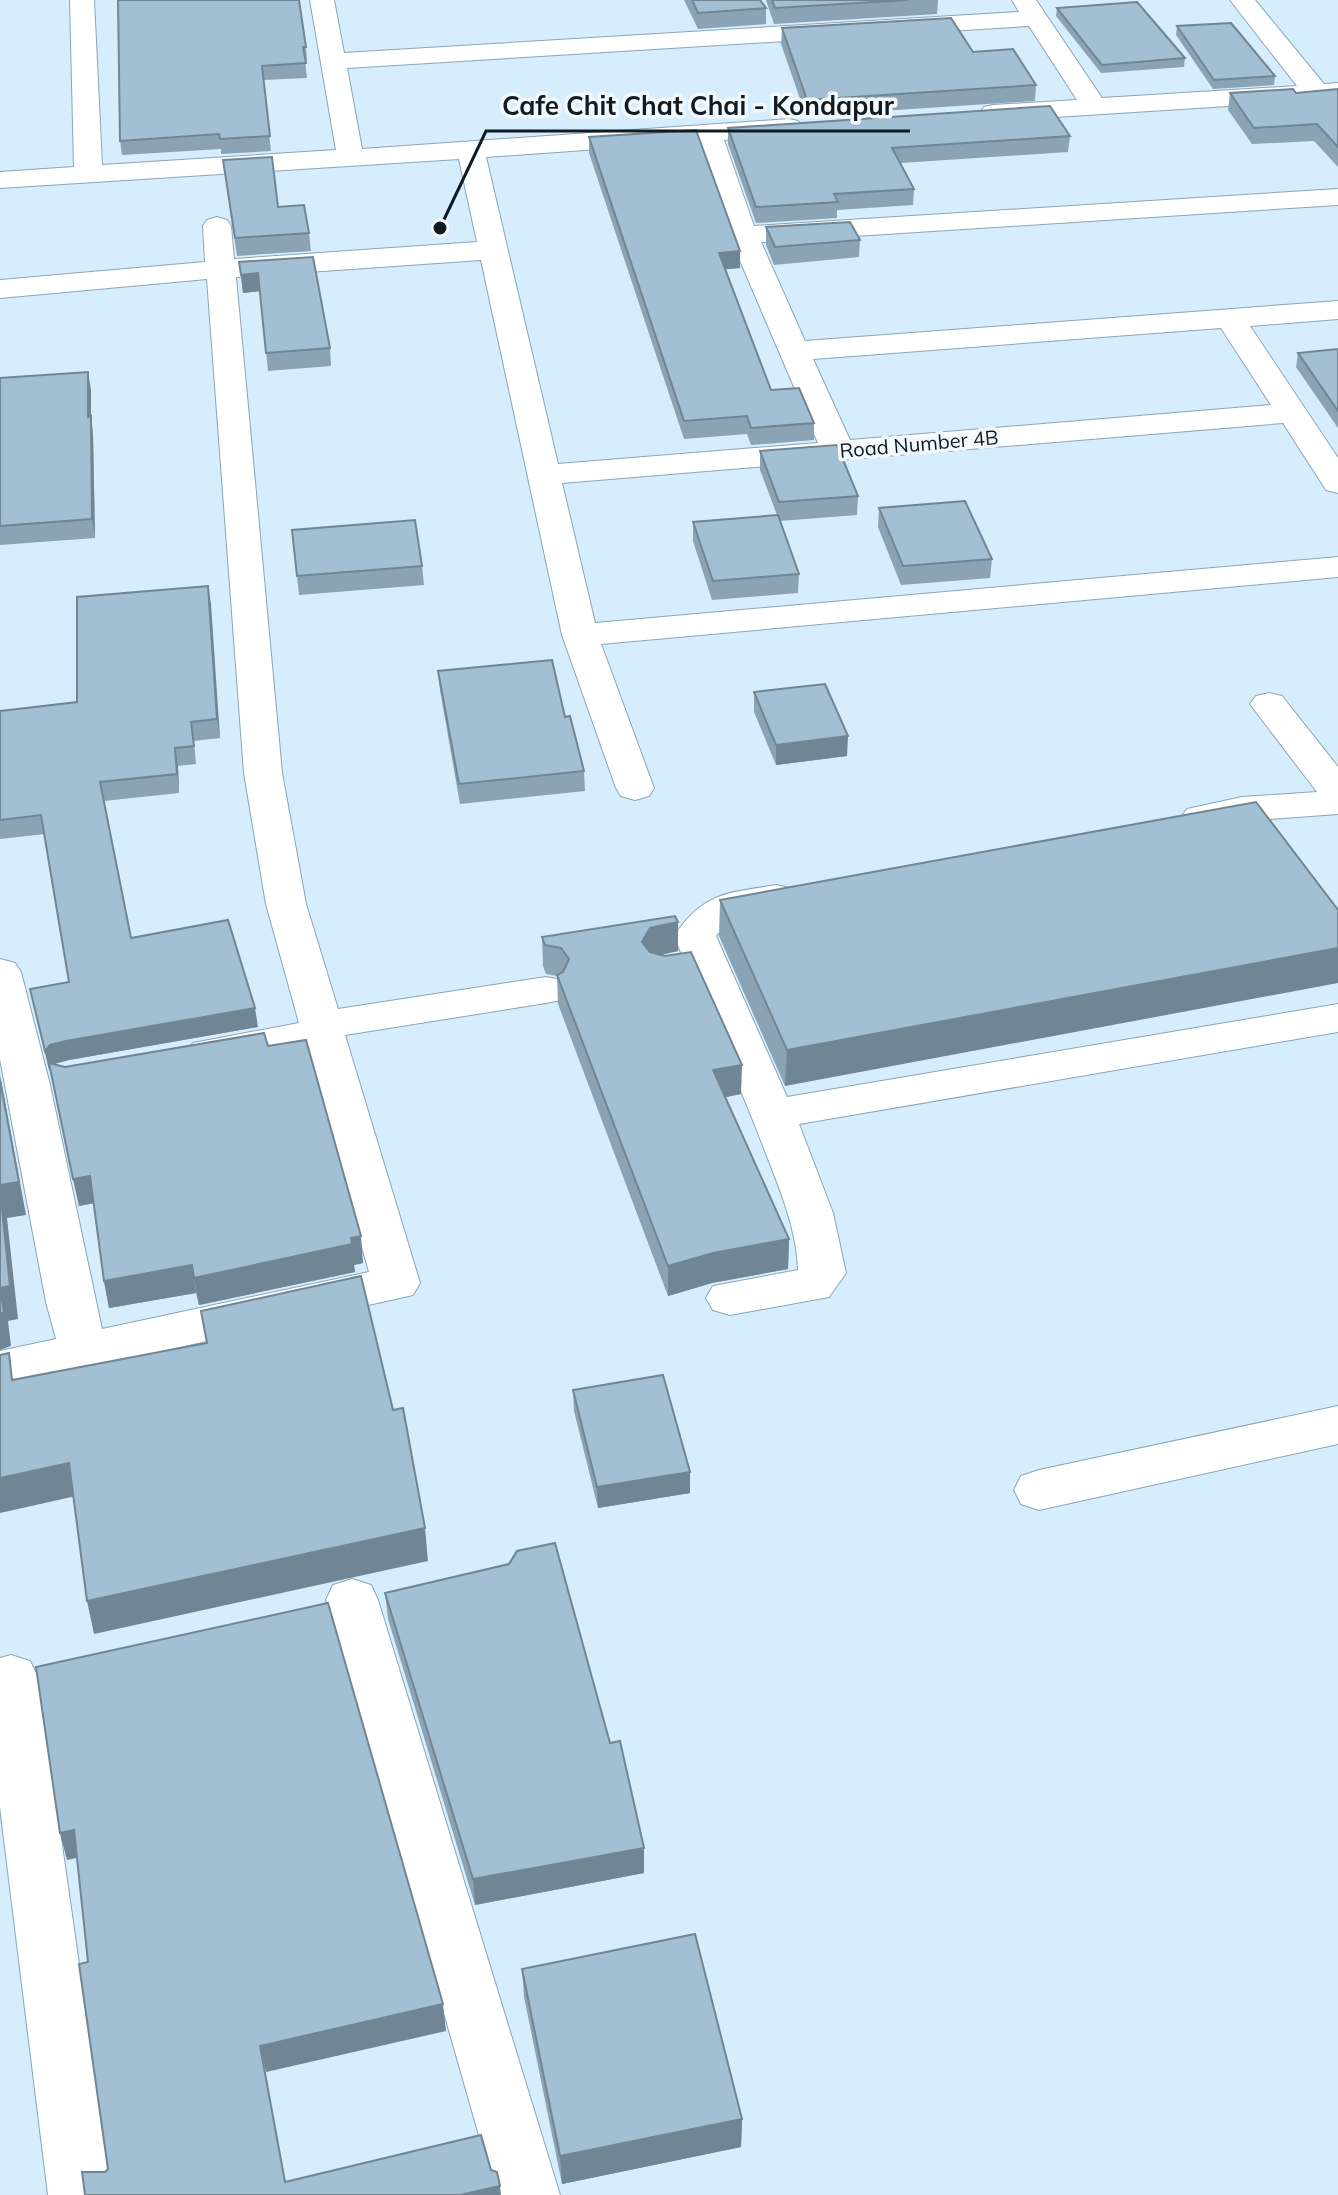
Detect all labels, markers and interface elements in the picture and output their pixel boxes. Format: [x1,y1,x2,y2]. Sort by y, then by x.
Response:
callout: Cafe Chit Chat Chai - Kondapur [486,81,910,131]
text: Cafe Chit Chat Chai - Kondapur [502,89,895,122]
street label: Road Number 4B [839,424,999,463]

